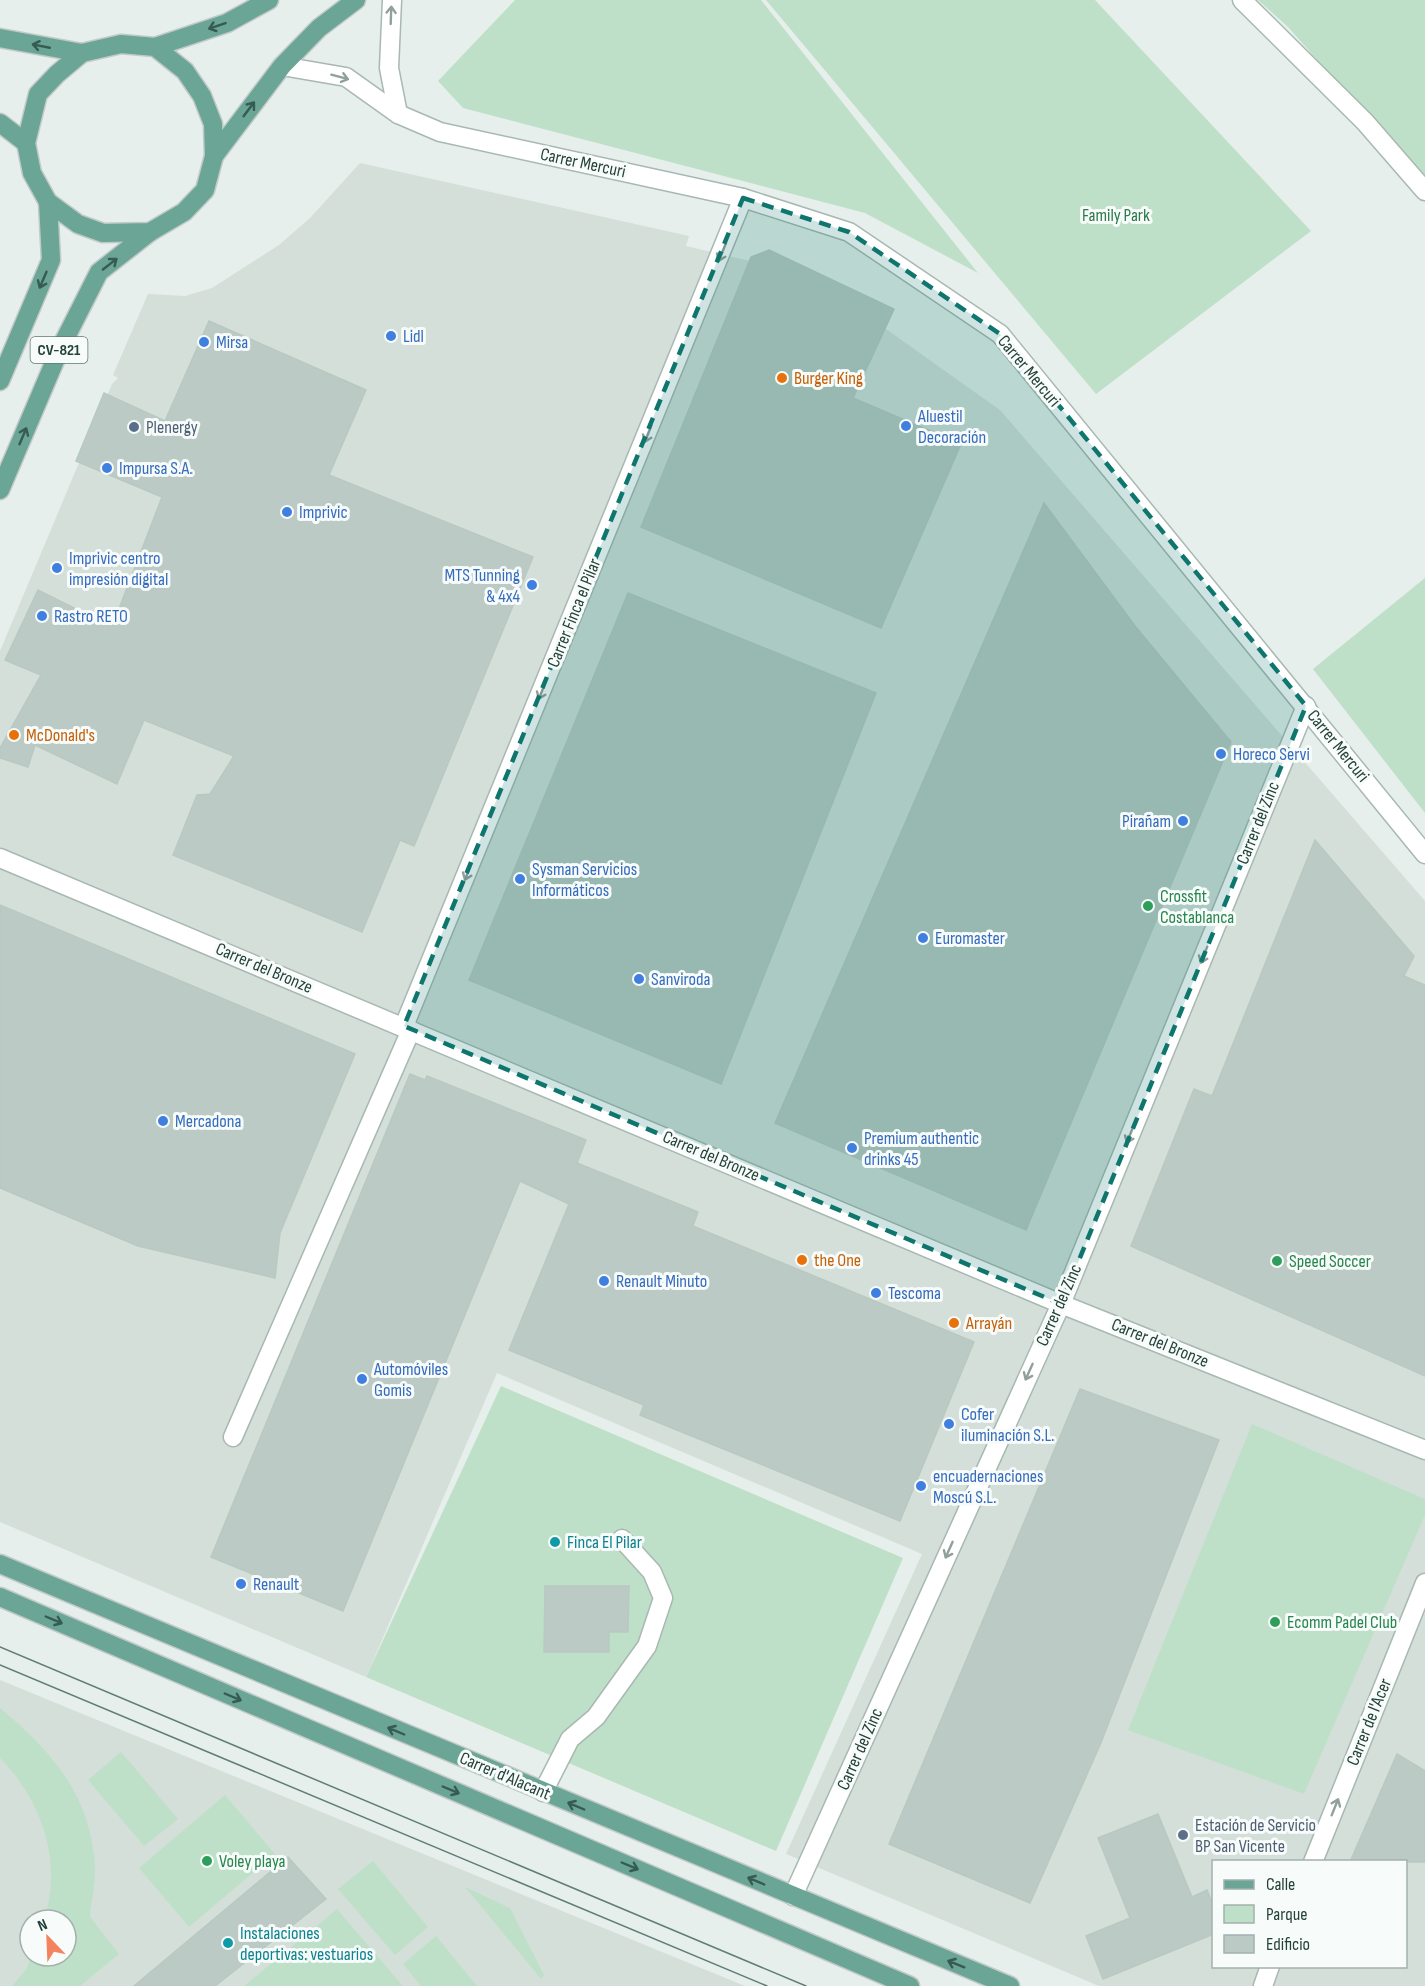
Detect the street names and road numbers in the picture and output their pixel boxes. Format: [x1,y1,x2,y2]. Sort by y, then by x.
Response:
street label: Carrer Mercuri [538,144,628,182]
street label: Carrer Mercuri [993,331,1065,411]
road number: CV-821 [31,337,88,363]
street label: Carrer Finca el Pilar [543,556,605,670]
street label: Carrer Mercuri [1303,706,1373,786]
street label: Carrer del Zinc [1232,779,1284,867]
street label: Carrer del Bronze [212,938,316,998]
street label: Carrer del Bronze [659,1126,763,1186]
street label: Carrer del Zinc [1032,1261,1086,1349]
street label: Carrer del Bronze [1108,1314,1212,1372]
street label: Carrer de l'Acer [1342,1675,1396,1769]
street label: Carrer del Zinc [833,1705,887,1793]
street label: Carrer d'Alacant [457,1747,554,1805]

